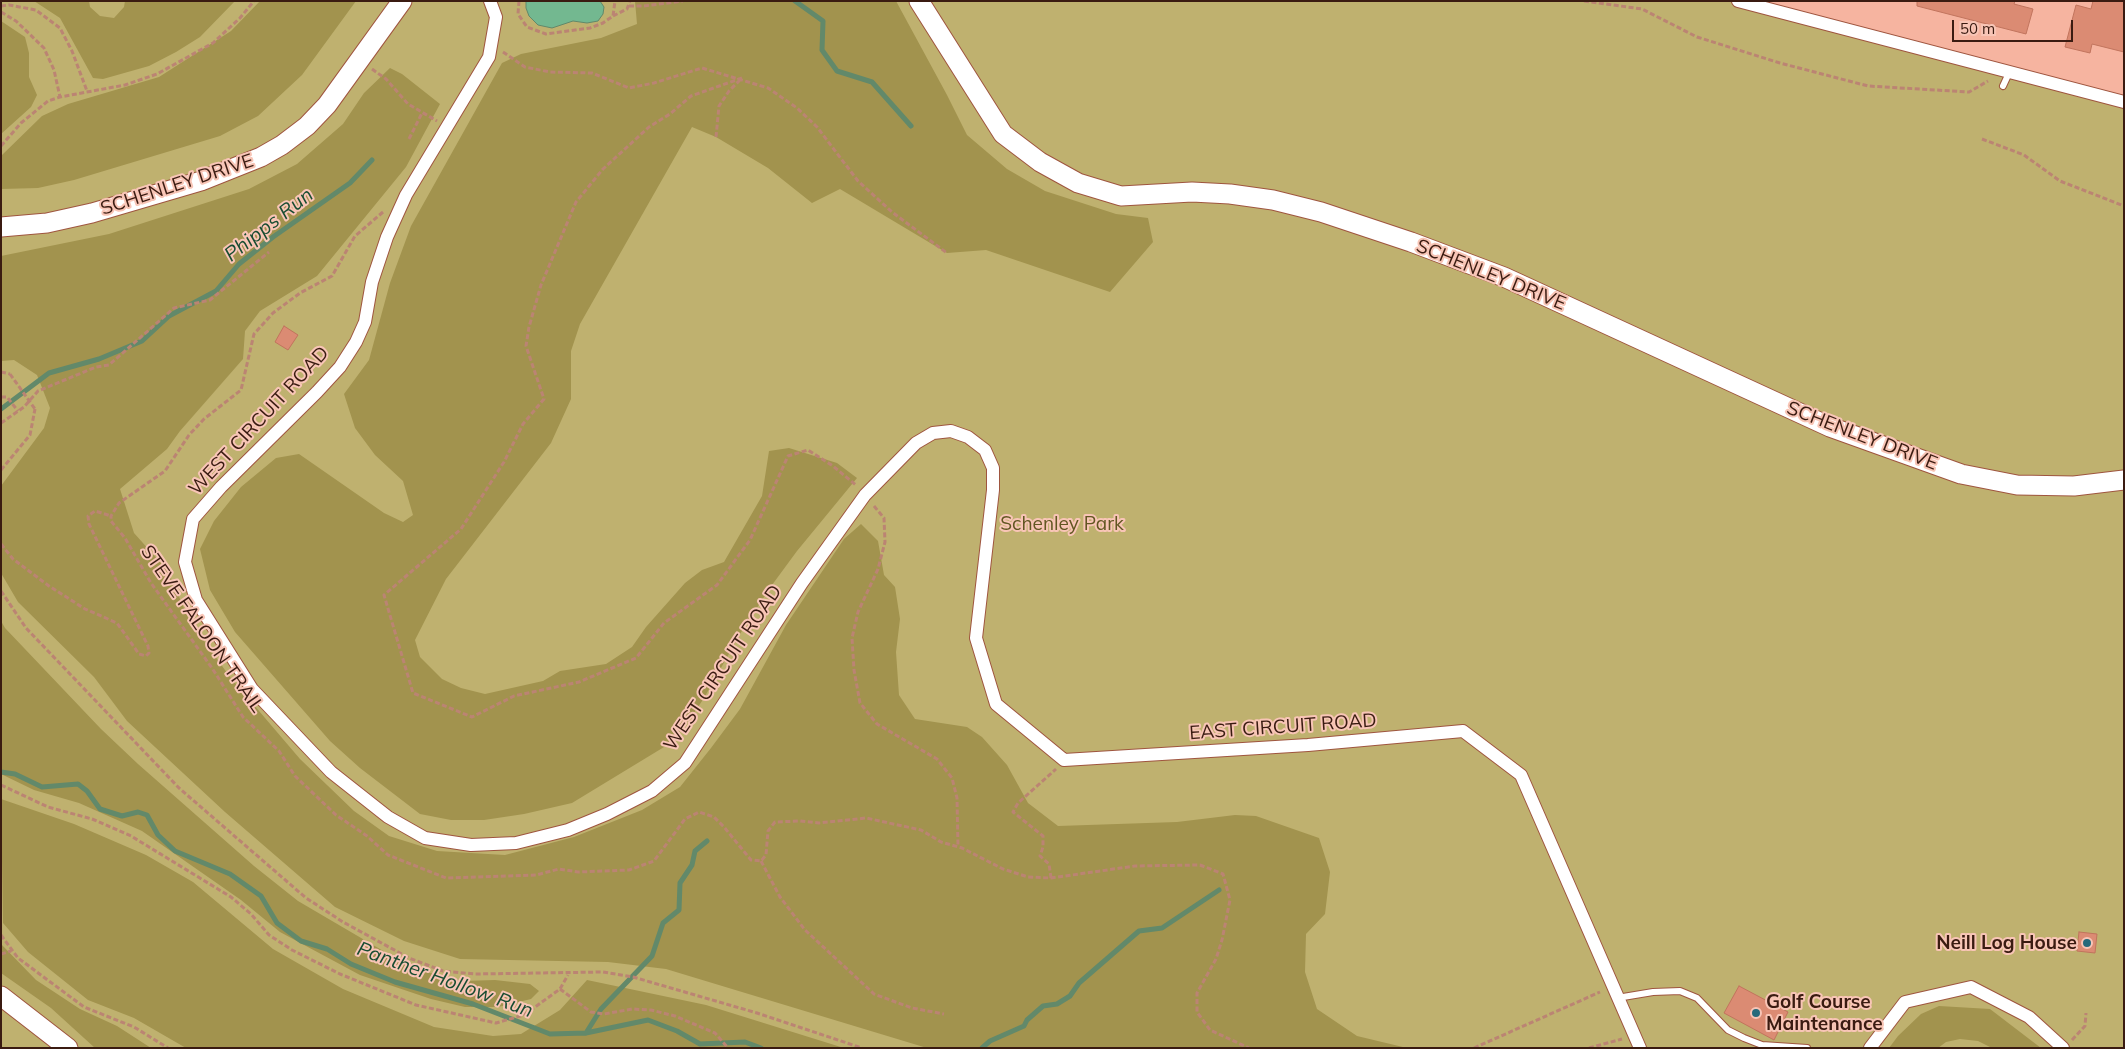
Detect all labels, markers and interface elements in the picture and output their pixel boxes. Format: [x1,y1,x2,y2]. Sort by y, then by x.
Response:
scale bar [1955,10,2076,42]
text: 50 m [1960,19,1995,38]
street label: SCHENLEY DRIVE [98,150,256,220]
water label: Phipps Run [220,183,318,267]
street label: SCHENLEY DRIVE [1413,235,1569,315]
street label: WEST CIRCUIT ROAD [184,342,334,500]
street label: SCHENLEY DRIVE [1784,397,1940,475]
park label: Schenley Park [1000,513,1124,535]
street label: STEVE FALOON TRAIL [136,541,268,717]
street label: WEST CIRCUIT ROAD [659,581,787,755]
street label: EAST CIRCUIT ROAD [1189,709,1377,745]
place label: Neill Log House [1936,932,2077,954]
water label: Panther Hollow Run [354,937,536,1023]
marker: Neill Log House [2081,937,2093,949]
place label: Golf Course Maintenance [1766,991,1883,1035]
marker: Golf Course Maintenance [1750,1007,1762,1019]

